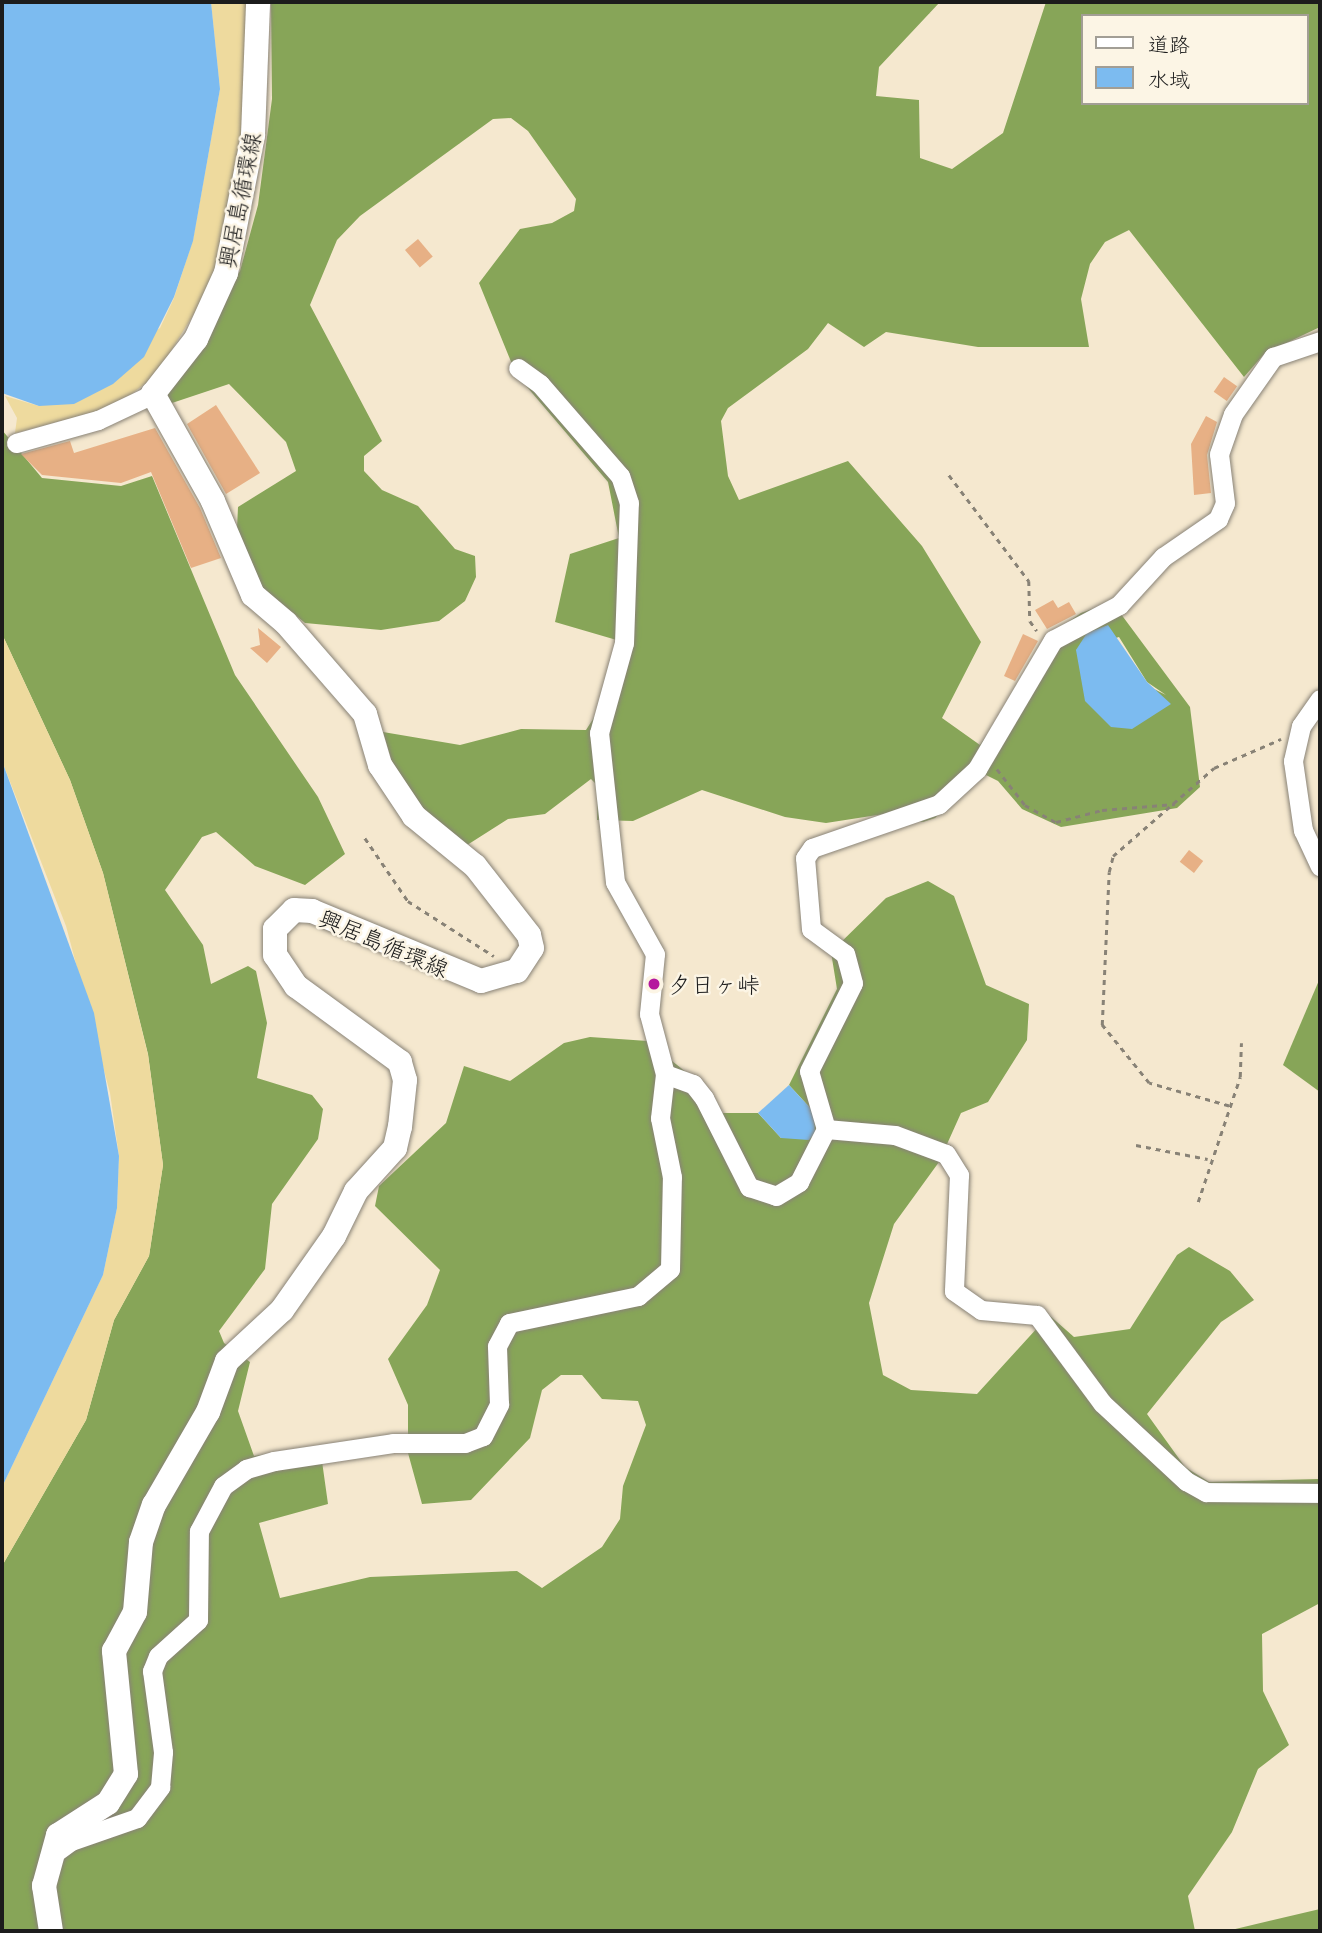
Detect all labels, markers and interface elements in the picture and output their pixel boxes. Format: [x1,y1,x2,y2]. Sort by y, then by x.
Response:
legend [1080,14,1308,105]
text: 道路 [1148,27,1190,59]
text: 水域 [1148,62,1190,94]
street label: 興居島循環線 [212,130,266,270]
street label: 興居島循環線 [315,903,453,983]
place label: 夕日ヶ峠 [668,970,760,998]
marker: 夕日ヶ峠 [646,976,662,992]

